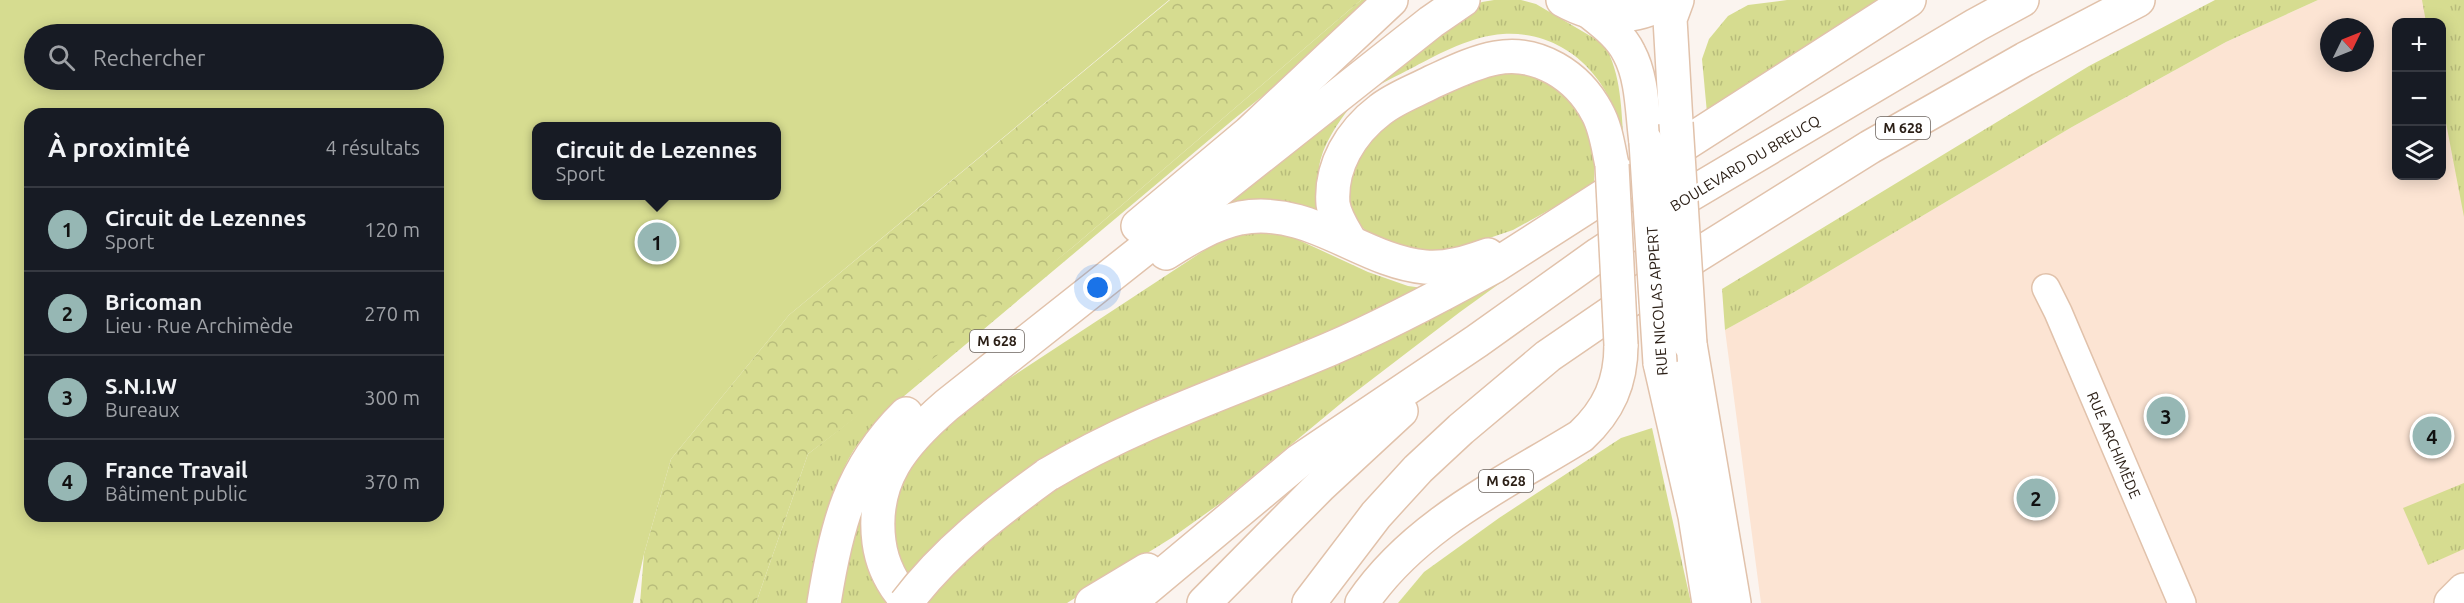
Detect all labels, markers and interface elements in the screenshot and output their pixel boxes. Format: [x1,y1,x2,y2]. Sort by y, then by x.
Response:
north arrow [2320,18,2374,72]
map controls [2392,18,2446,180]
button: + [2392,18,2446,72]
search box [24,24,444,90]
icon: search [45,41,78,74]
text: Rechercher [93,45,205,70]
button: − [2392,72,2446,126]
street label: BOULEVARD DU BREUCQ [1667,111,1823,215]
road number: M 628 [1876,117,1930,139]
popup [532,122,781,200]
button: layers [2392,126,2446,180]
text: À proximité [48,133,190,162]
text: 4 résultats [326,136,420,159]
text: Circuit de Lezennes [556,137,757,162]
text: Sport [556,162,605,185]
text: Circuit de Lezennes [105,205,306,230]
text: 1 [62,218,73,241]
text: 120 m [364,218,420,241]
pin: 1 [638,220,676,264]
street label: RUE NICOLAS APPERT [1643,225,1671,376]
text: Sport [105,230,154,253]
your location [1083,273,1112,302]
text: Bricoman [105,289,202,314]
text: 2 [62,302,73,325]
text: 270 m [364,302,420,325]
text: Lieu · Rue Archimède [105,314,293,337]
road number: M 628 [970,330,1024,352]
text: S.N.I.W [105,373,177,398]
text: 3 [62,386,73,409]
text: 300 m [364,386,420,409]
street label: RUE ARCHIMÈDE [2084,389,2144,501]
pin: 3 [2146,394,2186,438]
text: Bureaux [105,398,180,421]
pin: 4 [2412,414,2452,458]
text: France Travail [105,457,248,482]
text: 4 [62,470,73,493]
text: 370 m [364,470,420,493]
road number: M 628 [1479,470,1533,492]
pin: 2 [2016,476,2056,520]
text: Bâtiment public [105,482,247,505]

